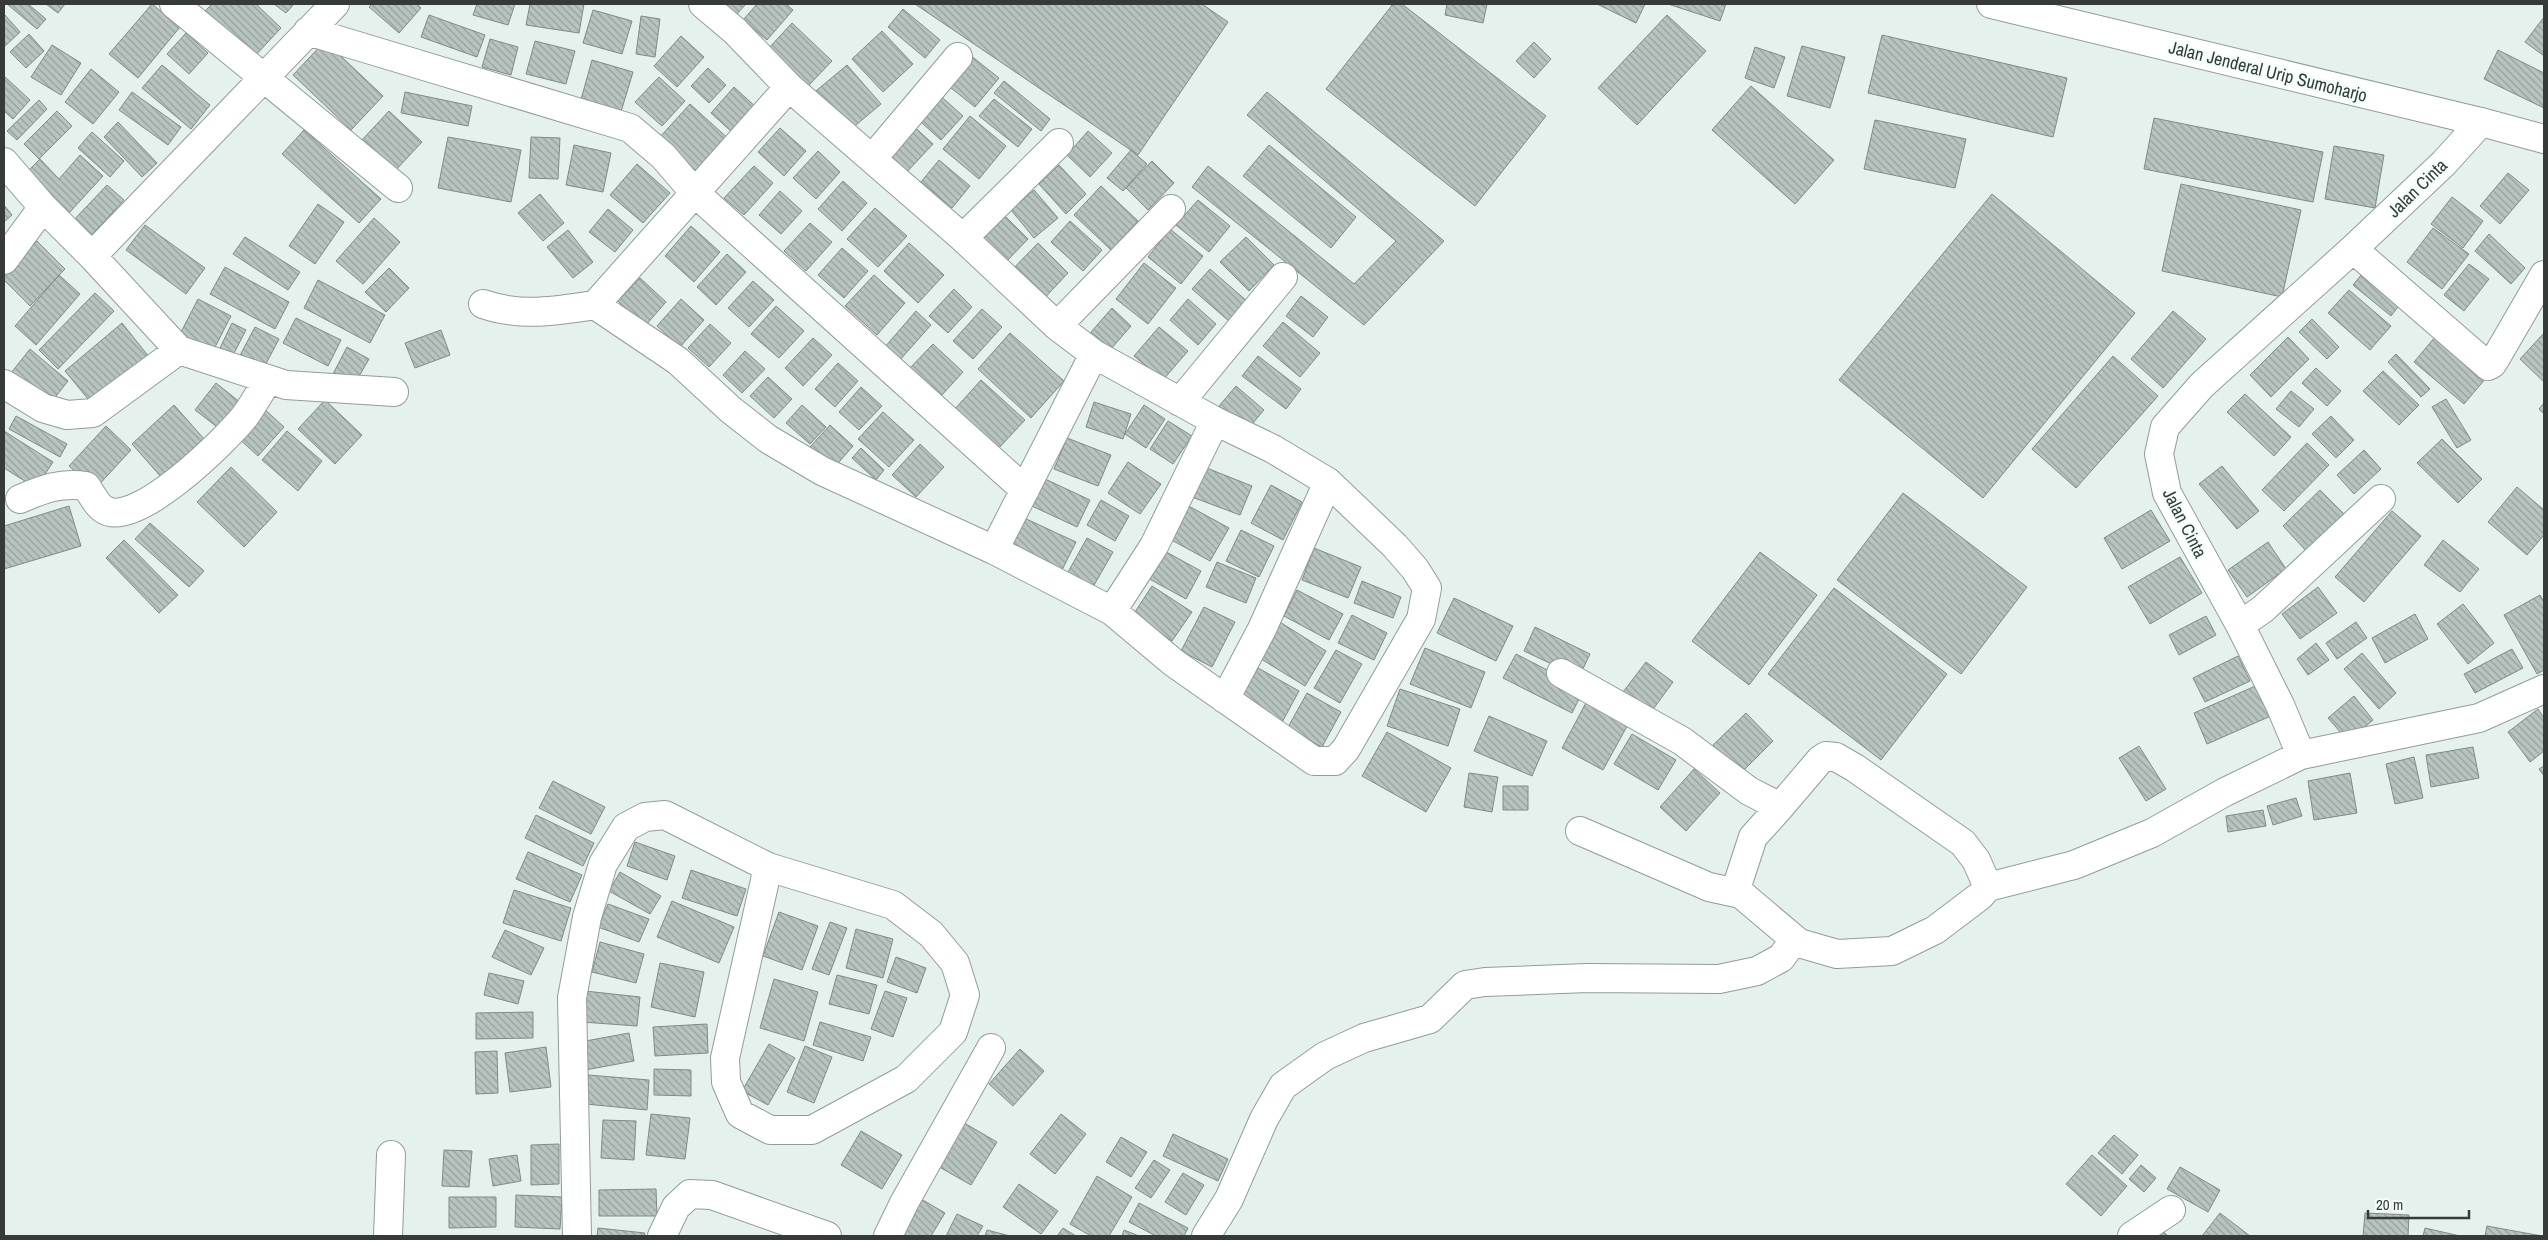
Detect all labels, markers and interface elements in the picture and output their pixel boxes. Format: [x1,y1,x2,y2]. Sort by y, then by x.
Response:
street label: Jalan Jenderal Urip Sumoharjo [2166,34,2370,108]
street label: Jalan Cinta [2381,153,2453,223]
street label: Jalan Cinta [2157,484,2213,562]
scale bar [2368,1188,2469,1220]
text: 20 m [2376,1194,2403,1215]

